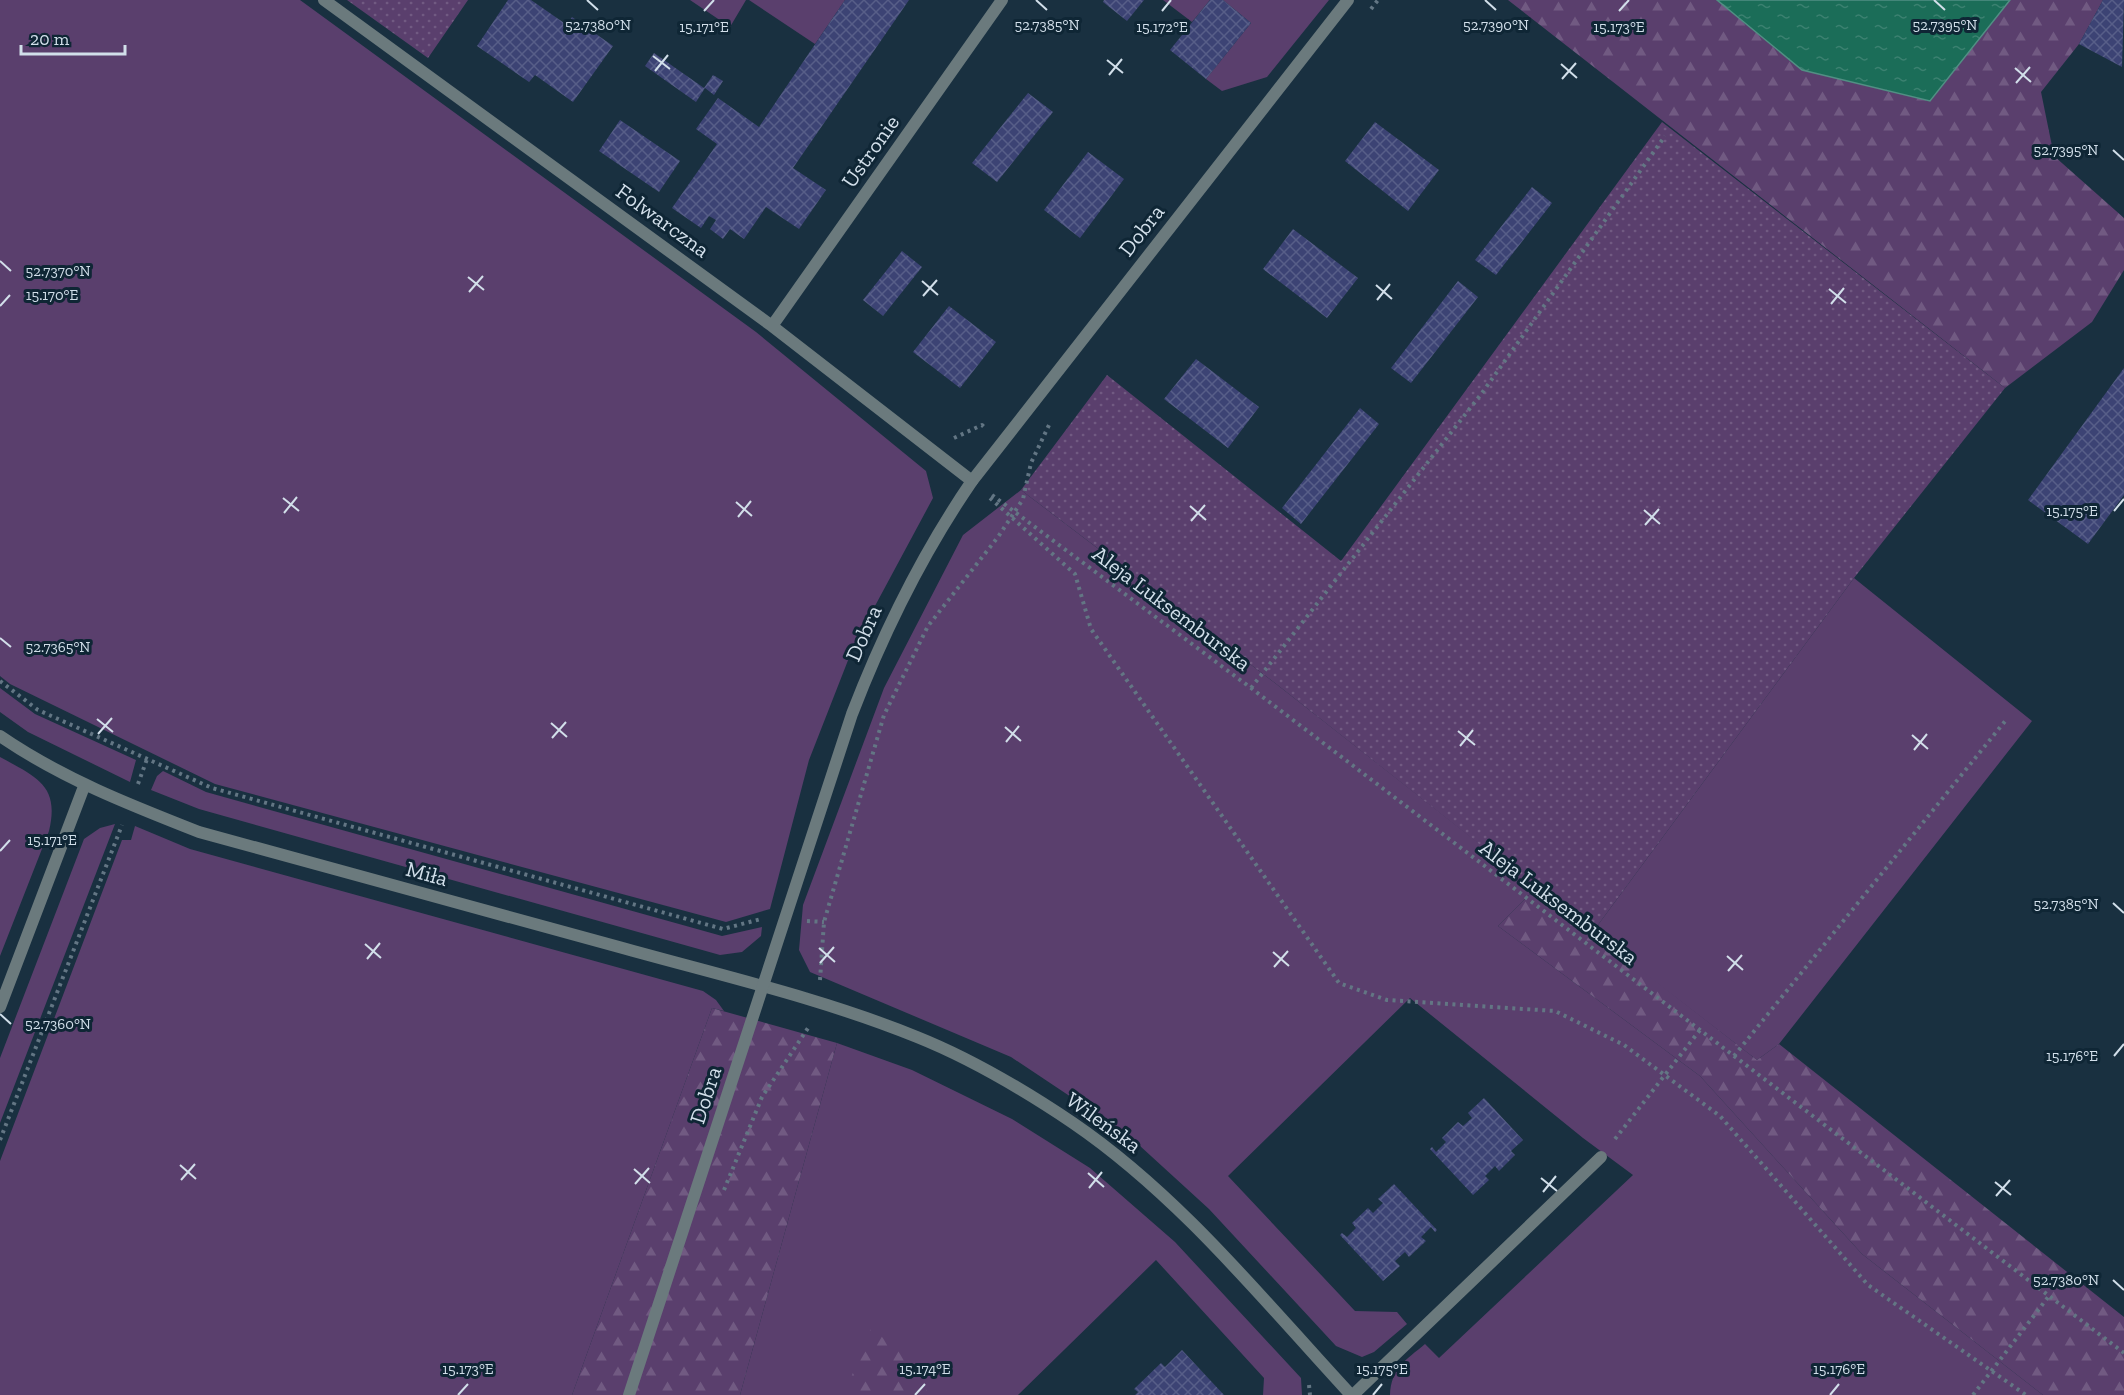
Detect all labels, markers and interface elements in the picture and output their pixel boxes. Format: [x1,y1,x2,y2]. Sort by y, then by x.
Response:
text: 52.7380°N [565,16,631,34]
text: 52.7385°N [1015,16,1080,34]
text: 52.7390°N [1463,16,1529,34]
text: 52.7395°N [1913,16,1977,34]
scale bar [21,18,124,56]
text: 15.171°E [679,18,729,36]
text: 15.172°E [1136,18,1188,36]
text: 15.173°E [1593,18,1645,36]
text: 20 m [30,28,70,50]
street label: Ustronie [836,110,905,193]
text: 52.7395°N [2034,141,2098,159]
street label: Folwarczna [611,177,715,264]
street label: Dobra [1113,199,1170,262]
text: 52.7370°N [26,262,90,280]
text: 15.170°E [26,286,78,304]
text: 15.175°E [2046,502,2098,520]
street label: Aleja Luksemburska [1087,540,1256,677]
street label: Dobra [839,601,888,665]
text: 52.7365°N [26,638,90,656]
text: 15.171°E [27,831,77,849]
street label: Aleja Luksemburska [1474,834,1643,971]
street label: Miła [403,855,451,892]
text: 52.7385°N [2034,895,2099,913]
text: 52.7360°N [25,1015,91,1033]
text: 15.176°E [2046,1047,2098,1065]
street label: Dobra [684,1063,727,1127]
street label: Wileńska [1061,1086,1147,1159]
text: 52.7380°N [2033,1271,2099,1289]
text: 15.173°E [442,1360,494,1378]
text: 15.174°E [899,1360,951,1378]
text: 15.175°E [1356,1360,1408,1378]
text: 15.176°E [1813,1360,1865,1378]

